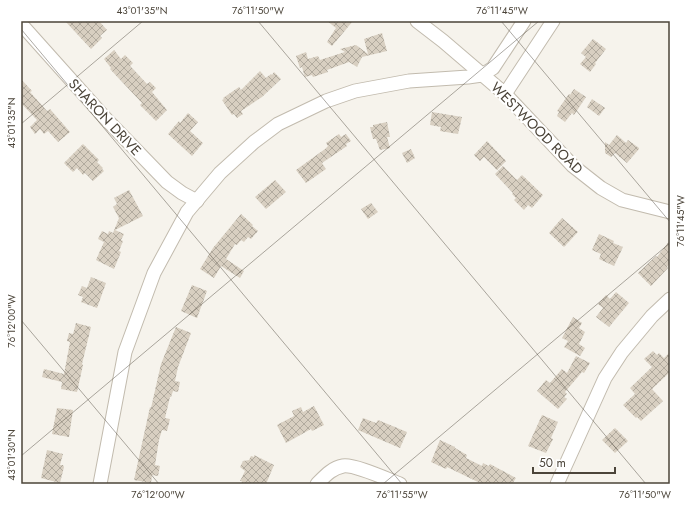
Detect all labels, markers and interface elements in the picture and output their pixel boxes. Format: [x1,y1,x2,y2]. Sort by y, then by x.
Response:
text: 43°01'35"N [117,3,167,18]
text: 76°11'50"W [232,3,284,18]
text: 76°11'45"W [476,3,528,18]
street label: SHARON DRIVE [64,74,146,160]
street label: WESTWOOD ROAD [486,77,588,179]
text: 43°01'35"N [4,98,19,148]
text: 76°11'45"W [673,195,688,247]
text: 76°12'00"W [4,294,19,348]
text: 43°01'30"N [4,429,19,481]
scale bar [533,449,615,475]
text: 50 m [539,454,566,472]
text: 76°12'00"W [131,487,185,502]
text: 76°11'55"W [376,487,428,502]
text: 76°11'50"W [619,487,671,502]

